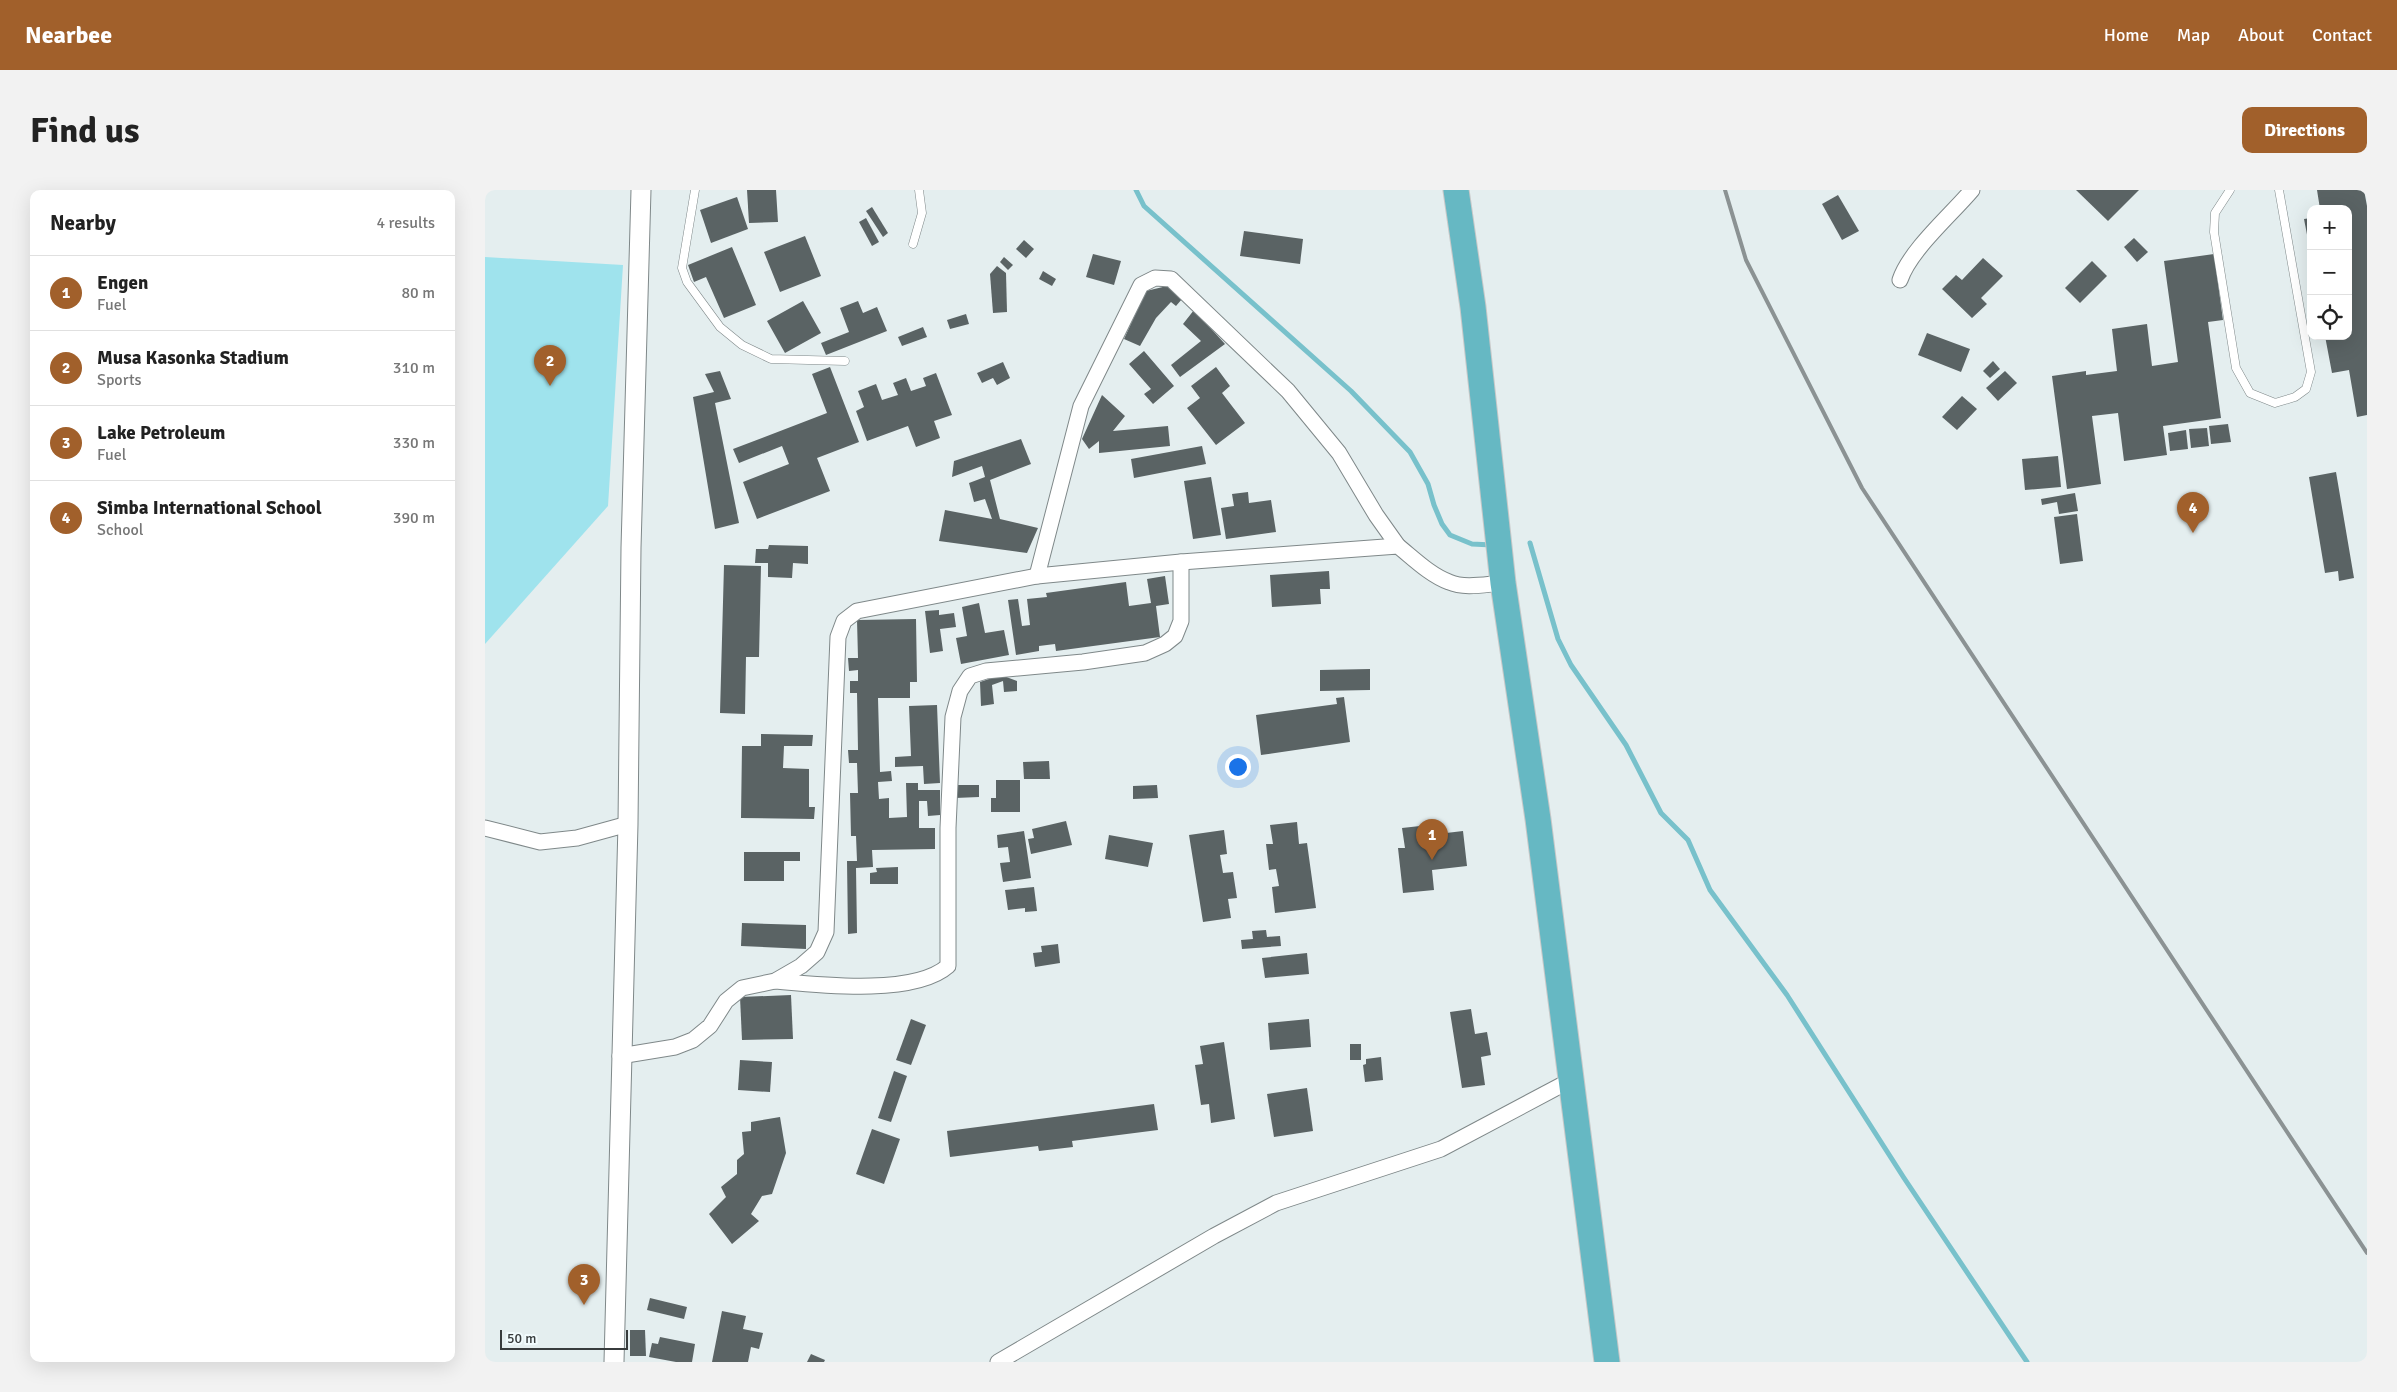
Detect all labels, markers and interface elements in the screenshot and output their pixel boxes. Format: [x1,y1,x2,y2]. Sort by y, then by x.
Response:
text: Nearbee [25,20,112,50]
text: Home [2104,24,2149,46]
text: Map [2177,24,2210,46]
text: About [2238,24,2284,46]
text: Contact [2312,24,2372,46]
button: Directions [2242,107,2367,153]
text: Find us [30,109,140,152]
map controls [2307,205,2352,340]
button: + [2307,205,2352,250]
text: Nearby [50,210,116,236]
text: 4 results [376,213,435,233]
button: − [2307,250,2352,295]
text: Engen [97,271,148,295]
text: 1 [62,283,70,303]
text: 80 m [401,283,435,303]
text: Fuel [97,295,126,315]
button: locate [2307,295,2352,340]
pin: 2 [534,345,566,386]
text: Musa Kasonka Stadium [97,346,289,370]
text: 2 [62,358,70,378]
text: 310 m [393,358,435,378]
text: Sports [97,370,142,390]
text: Lake Petroleum [97,421,225,445]
text: 3 [62,433,70,453]
text: 330 m [393,433,435,453]
text: Fuel [97,445,126,465]
pin: 4 [2177,492,2209,533]
text: Simba International School [97,496,322,520]
text: 4 [62,508,70,528]
text: 390 m [393,508,435,528]
text: School [97,520,143,540]
your location [1225,754,1251,780]
pin: 1 [1416,819,1448,860]
pin: 3 [568,1264,600,1305]
scale bar [500,1327,627,1350]
text: 50 m [507,1330,536,1347]

